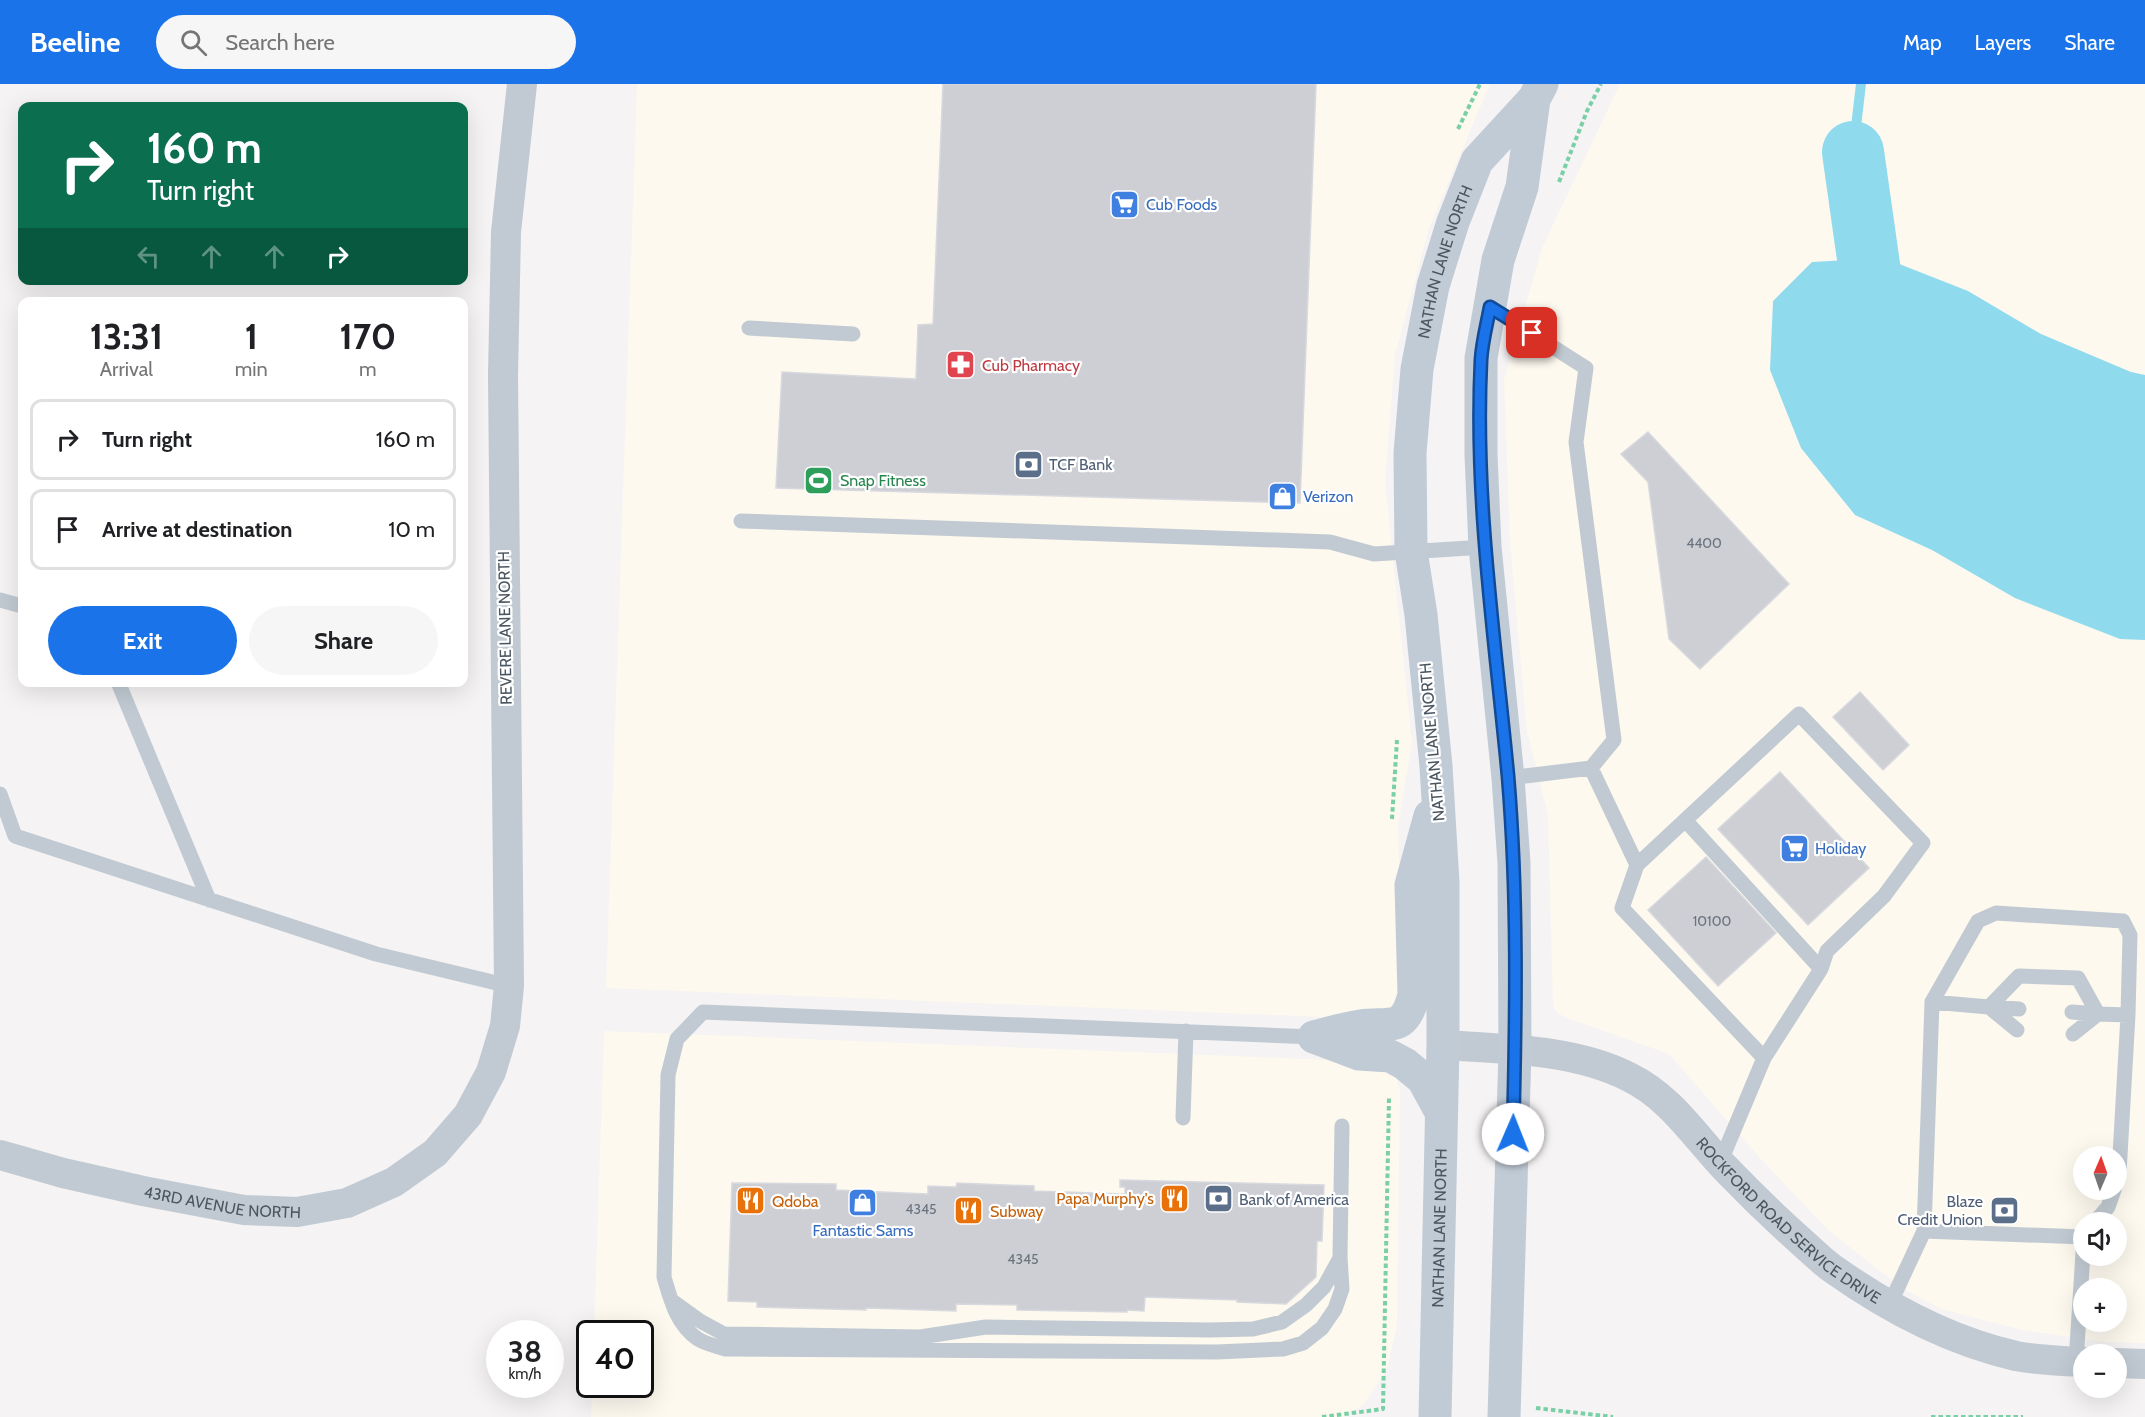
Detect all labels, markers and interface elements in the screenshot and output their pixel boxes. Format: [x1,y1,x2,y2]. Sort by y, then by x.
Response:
search box [156,15,576,69]
text: Beeline [30,25,120,59]
icon: search [177,26,210,59]
text: Search here [225,29,335,56]
text: Map [1903,30,1942,55]
text: Layers [1975,30,2031,55]
text: Share [2064,30,2115,55]
text: 160 m [147,122,262,174]
icon: right [48,126,126,204]
text: Turn right [147,174,254,207]
street label: NATHAN LANE NORTH [1414,182,1476,340]
supermarket icon: Cub Foods [1109,188,1141,220]
place label: Cub Foods [1146,195,1218,214]
icon: left [132,240,165,273]
icon: ahead [195,240,228,273]
icon: ahead [258,240,291,273]
icon: right [321,240,354,273]
pin [1506,307,1557,358]
text: 13:31 [90,314,163,358]
text: 1 [245,314,258,358]
text: 170 [340,314,396,358]
icon: arrive [1515,316,1548,349]
pharmacy icon: Cub Pharmacy [945,349,977,381]
place label: Cub Pharmacy [982,356,1080,375]
text: Arrival [100,357,153,381]
text: min [235,357,268,381]
text: m [359,357,377,381]
icon: right [51,423,84,456]
text: Turn right [102,426,192,453]
text: 160 m [376,426,435,453]
bank icon: TCF Bank [1012,448,1044,480]
place label: TCF Bank [1049,455,1113,474]
sports icon: Snap Fitness [803,464,835,496]
place label: Snap Fitness [840,471,926,490]
shop icon: Verizon [1266,480,1298,512]
place label: Verizon [1303,487,1354,506]
icon: arrive [51,513,84,546]
text: Arrive at destination [102,516,292,543]
text: 10 m [388,516,435,543]
house number: 4400 [1686,534,1722,552]
street label: REVERE LANE NORTH [494,551,516,705]
button: Exit [48,606,237,675]
button: Share [249,606,438,675]
street label: NATHAN LANE NORTH [1416,662,1448,822]
supermarket icon: Holiday [1778,832,1810,864]
place label: Holiday [1815,839,1866,858]
house number: 10100 [1693,912,1731,930]
position arrow [1481,1102,1545,1166]
street label: ROCKFORD ROAD SERVICE DRIVE [1693,1133,1884,1307]
north arrow [2073,1146,2127,1200]
map controls [2073,1146,2127,1398]
street label: NATHAN LANE NORTH [1428,1148,1450,1308]
street label: 43RD AVENUE NORTH [142,1182,301,1222]
restaurant icon: Papa Murphy's [1159,1182,1191,1214]
bank icon: Bank of America [1202,1183,1234,1215]
restaurant icon: Qdoba [735,1185,767,1217]
shop icon: Fantastic Sams [847,1186,879,1218]
place label: Papa Murphy's [1056,1189,1154,1208]
place label: Bank of America [1239,1190,1349,1209]
place label: Qdoba [772,1192,819,1211]
place label: Blaze Credit Union [1898,1192,1983,1229]
bank icon: Blaze Credit Union [1988,1194,2020,1226]
restaurant icon: Subway [953,1195,985,1227]
house number: 4345 [905,1200,937,1218]
place label: Subway [990,1202,1043,1221]
button: sound [2073,1212,2127,1266]
place label: Fantastic Sams [813,1221,914,1240]
house number: 4345 [1007,1250,1039,1268]
button: + [2073,1278,2127,1332]
speed limit sign: 40 [576,1320,654,1398]
text: 38 [508,1333,542,1370]
button: − [2073,1344,2127,1398]
text: km/h [509,1365,541,1383]

